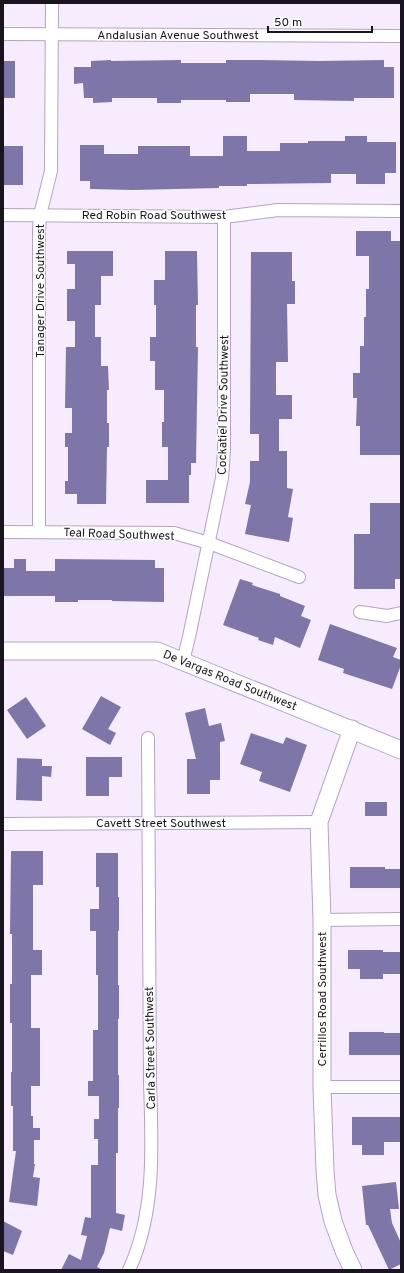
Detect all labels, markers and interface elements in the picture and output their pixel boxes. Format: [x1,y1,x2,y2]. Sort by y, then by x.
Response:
scale bar [268,8,372,34]
text: 50 m [274,15,302,31]
street label: Andalusian Avenue Southwest [97,28,259,44]
street label: Red Robin Road Southwest [82,208,226,224]
street label: Tanager Drive Southwest [33,224,49,358]
street label: Cockatiel Drive Southwest [215,335,233,475]
street label: Teal Road Southwest [63,525,175,545]
street label: De Vargas Road Southwest [160,647,299,715]
street label: Cavett Street Southwest [96,816,226,832]
street label: Cerrillos Road Southwest [315,932,331,1066]
street label: Carla Street Southwest [142,986,160,1110]

